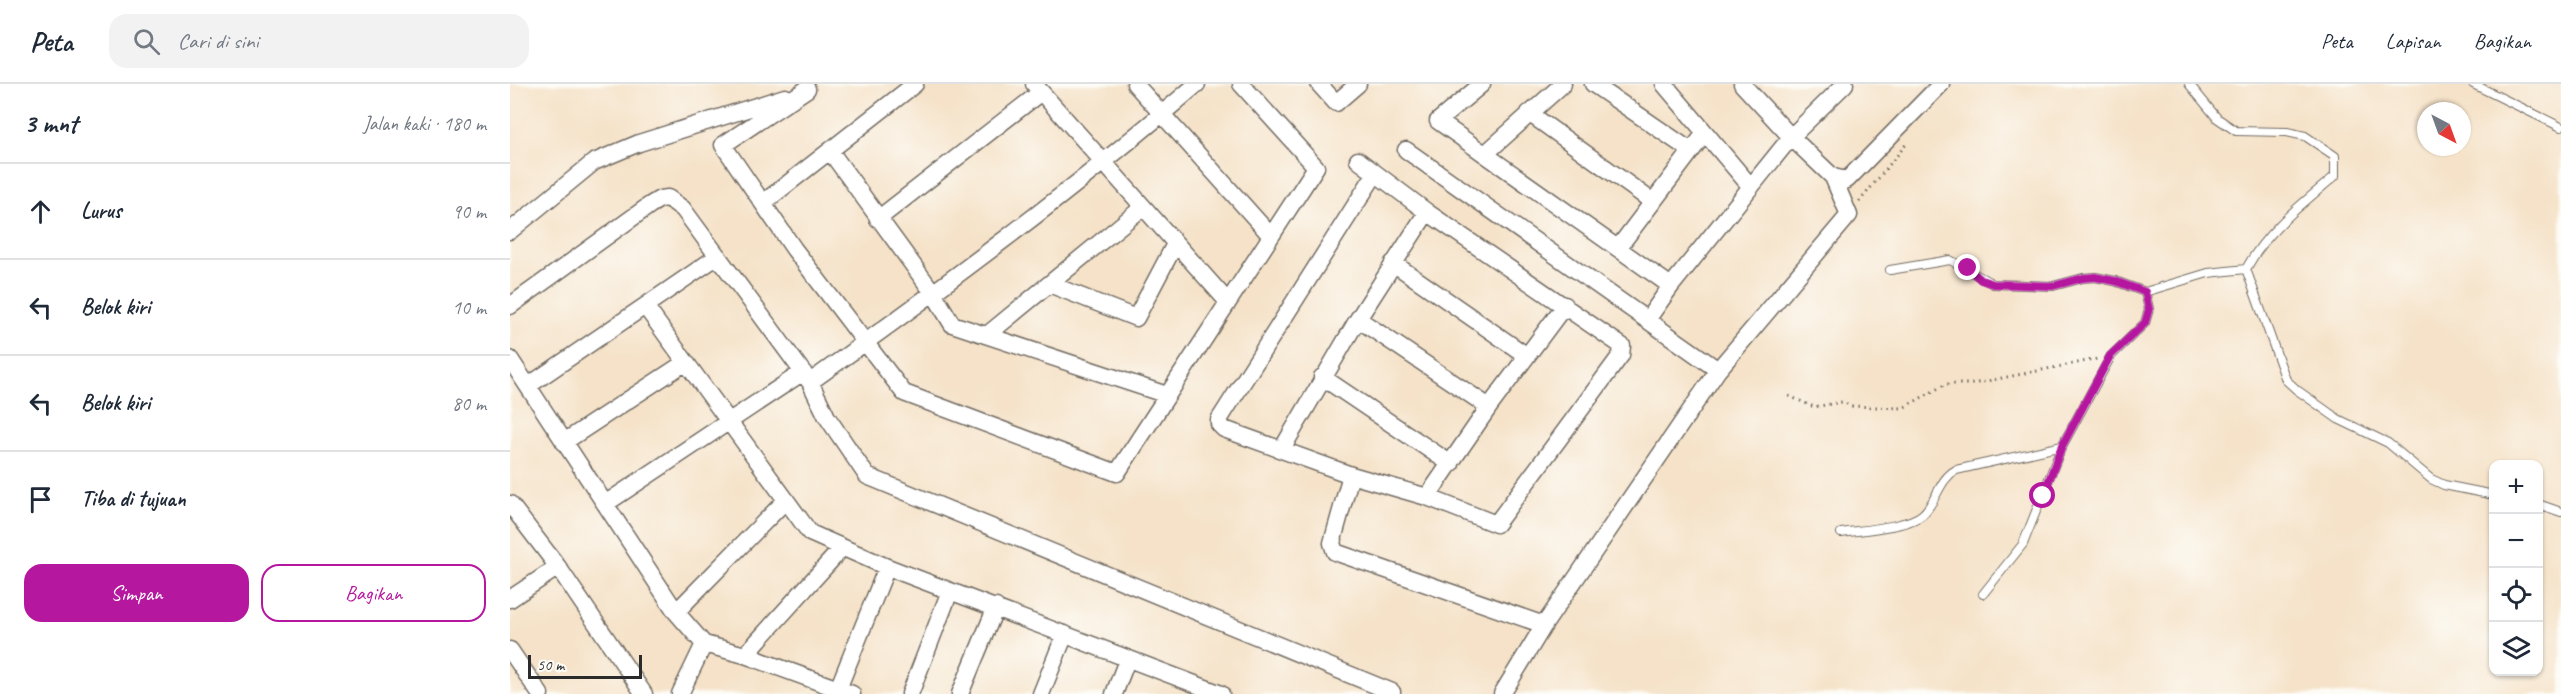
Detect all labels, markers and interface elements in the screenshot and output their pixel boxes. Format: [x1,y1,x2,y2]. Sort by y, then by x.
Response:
search box [109,14,529,68]
text: Peta [30,24,73,59]
icon: search [130,25,163,58]
text: Cari di sini [178,27,259,55]
text: Peta [2321,28,2353,54]
text: Lapisan [2386,28,2441,54]
text: Bagikan [2474,28,2531,54]
north arrow [2417,102,2471,156]
text: 3 mnt [24,107,77,140]
text: Jalan kaki · 180 m [363,111,486,136]
icon: ahead [24,195,57,228]
text: Lurus [81,197,121,225]
text: 90 m [452,199,486,224]
route end [1954,254,1980,280]
icon: left [24,291,57,324]
text: Belok kiri [81,293,150,321]
text: 10 m [452,295,486,320]
icon: left [24,387,57,420]
text: Belok kiri [81,389,150,417]
text: 80 m [452,391,486,416]
map controls [2489,460,2543,676]
button: + [2489,460,2543,514]
route start [2029,482,2055,508]
icon: arrive [24,483,57,516]
text: Tiba di tujuan [81,485,186,513]
button: − [2489,514,2543,568]
button: Simpan [24,564,249,622]
button: Bagikan [261,564,486,622]
button: locate [2489,568,2543,622]
button: layers [2489,622,2543,676]
scale bar [528,652,642,680]
text: 50 m [537,655,564,675]

